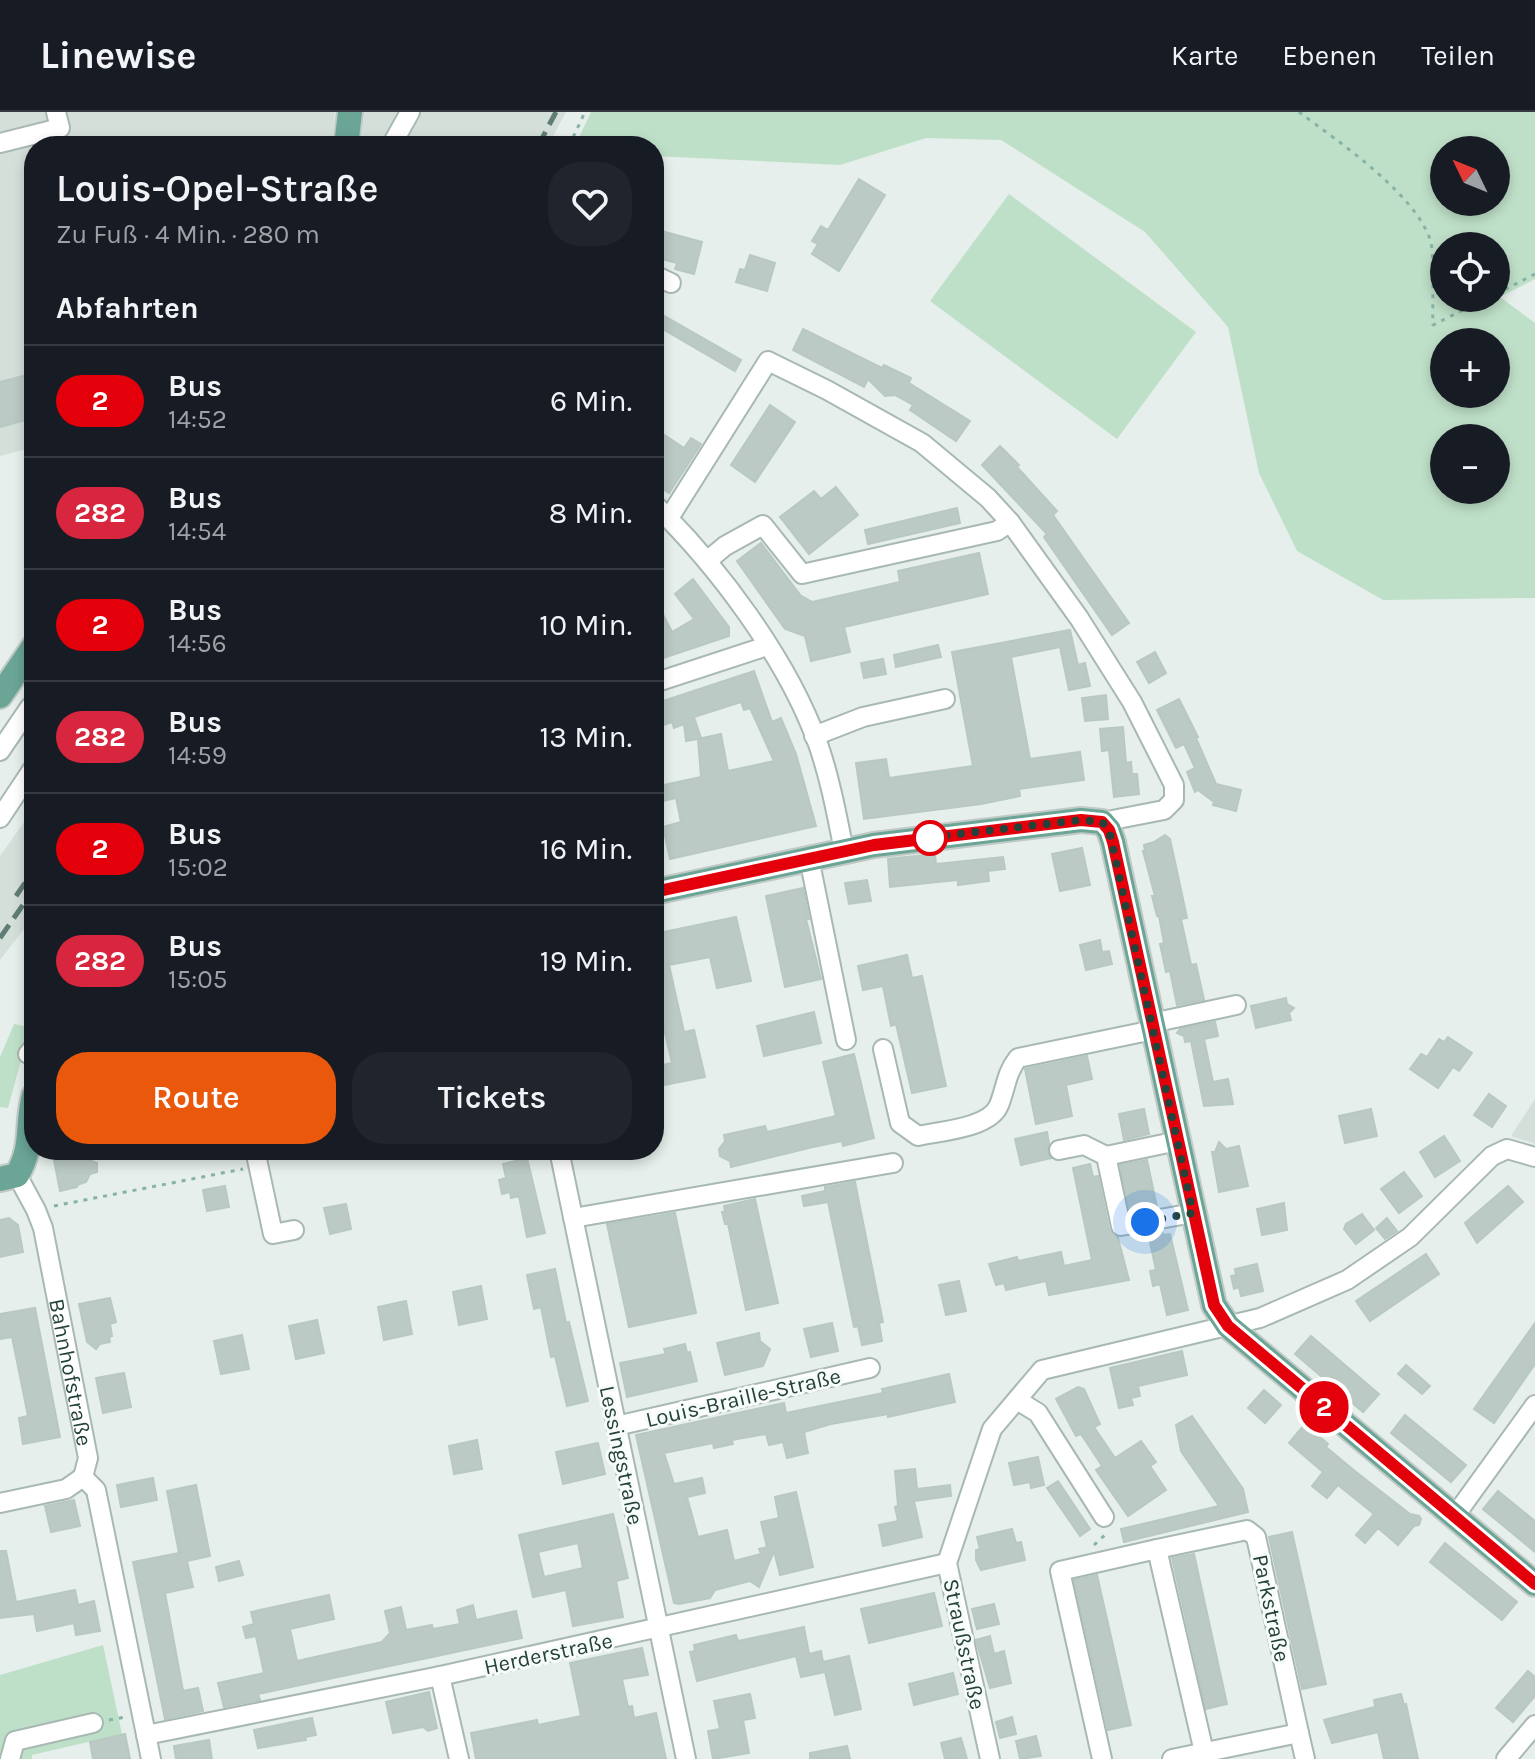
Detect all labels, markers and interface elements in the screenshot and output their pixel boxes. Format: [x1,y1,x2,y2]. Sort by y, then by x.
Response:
text: Linewise [40,33,197,78]
text: Karte [1171,39,1238,72]
text: Ebenen [1282,39,1377,72]
text: Teilen [1421,39,1495,72]
north arrow [1430,136,1510,216]
map controls [1430,136,1510,504]
button: heart [548,162,632,246]
text: Louis-Opel-Straße [56,166,379,211]
text: Zu Fuß · 4 Min. · 280 m [56,219,320,250]
button: locate [1430,232,1510,312]
text: Abfahrten [56,290,199,326]
button: + [1430,328,1510,408]
text: Bus [168,368,222,404]
text: 6 Min. [550,383,632,419]
text: 2 [92,384,108,417]
text: 14:52 [168,404,227,435]
button: − [1430,424,1510,504]
text: Bus [168,480,222,516]
text: 8 Min. [549,495,632,531]
text: 282 [74,496,126,529]
text: 14:54 [168,516,226,547]
text: Bus [168,592,222,628]
text: 10 Min. [539,607,632,643]
text: 2 [92,608,108,641]
text: 14:56 [168,628,227,659]
text: Bus [168,704,222,740]
text: 13 Min. [539,719,632,755]
text: 282 [74,720,126,753]
text: 14:59 [168,740,227,771]
text: Bus [168,816,222,852]
unlabelled marker [913,821,947,855]
text: 16 Min. [540,831,632,867]
text: 2 [92,832,108,865]
text: 15:02 [168,852,228,883]
text: Bus [168,928,222,964]
text: 19 Min. [540,943,632,979]
text: 282 [74,944,126,977]
text: 15:05 [168,964,227,995]
button: Route [56,1052,336,1144]
button: Tickets [352,1052,632,1144]
your location [1125,1202,1165,1242]
street label: Bahnhofstraße [43,1296,97,1448]
street label: Louis-Braille-Straße [643,1363,843,1433]
line badge: 2 [1298,1381,1350,1433]
street label: Lessingstraße [594,1383,648,1527]
text: 2 [1316,1390,1332,1423]
street label: Parkstraße [1247,1552,1295,1664]
street label: Straußstraße [937,1576,991,1712]
street label: Herderstraße [481,1628,615,1680]

